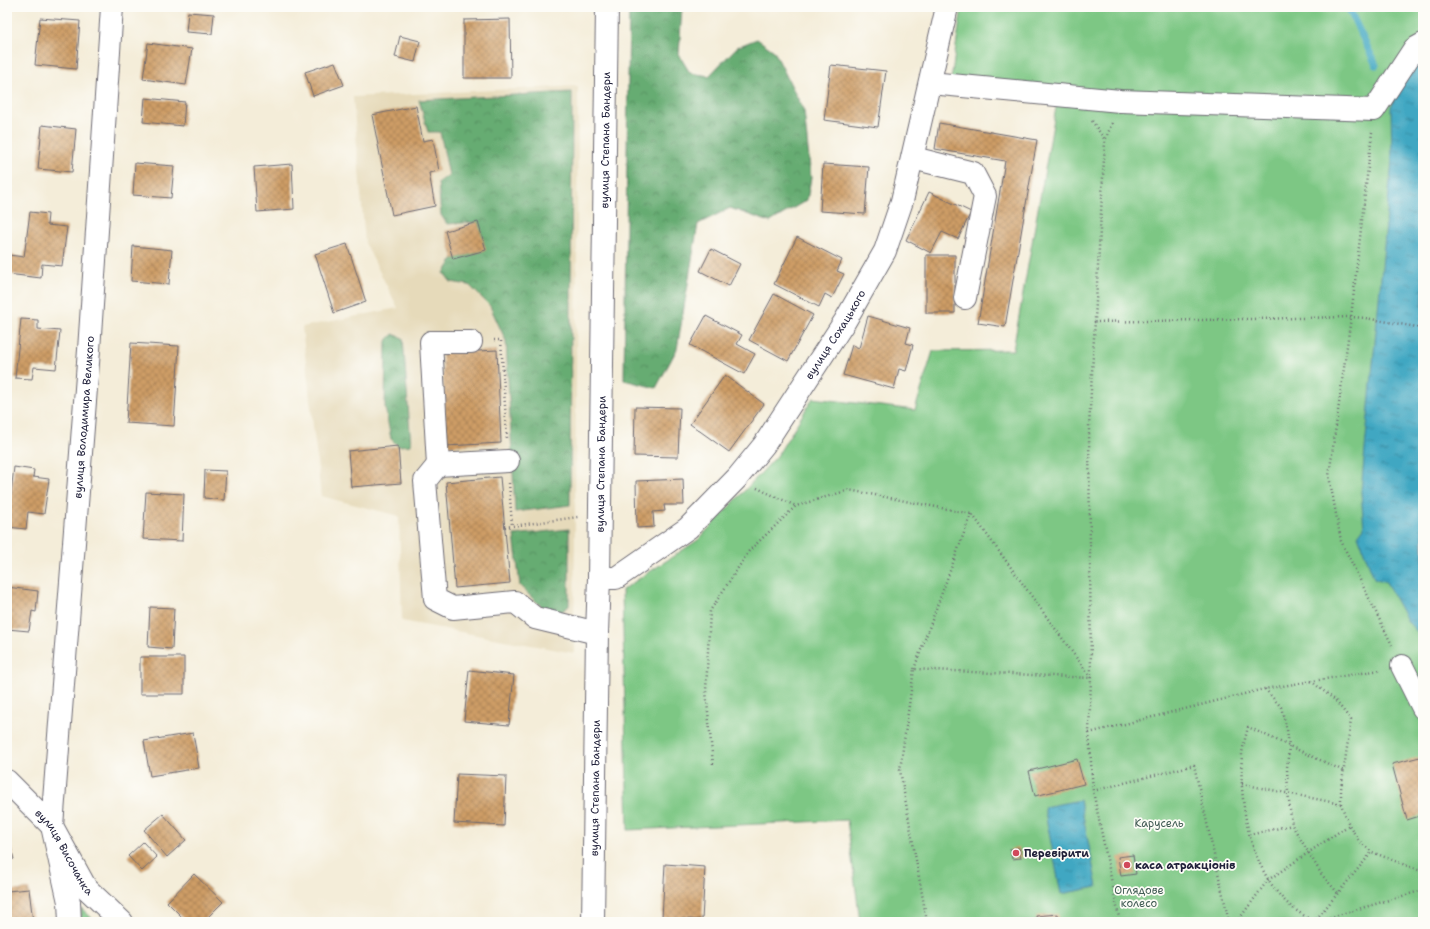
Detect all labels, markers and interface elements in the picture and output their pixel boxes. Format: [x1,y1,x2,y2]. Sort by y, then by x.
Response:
street label: вулиця Степана Бандери [597,72,614,208]
street label: вулиця Сохацького [802,286,869,382]
street label: вулиця Володимира Великого [70,335,97,499]
street label: вулиця Степана Бандери [592,396,609,532]
street label: вулиця Степана Бандери [586,720,603,856]
street label: вулиця Височанка [32,806,97,899]
park label: Карусель [1134,816,1184,831]
place label: Перевірити [1024,846,1089,861]
marker: Перевірити [1011,848,1021,858]
place label: каса атракціонів [1135,858,1235,873]
marker: каса атракціонів [1122,860,1132,870]
park label: Оглядове колесо [1114,883,1164,911]

